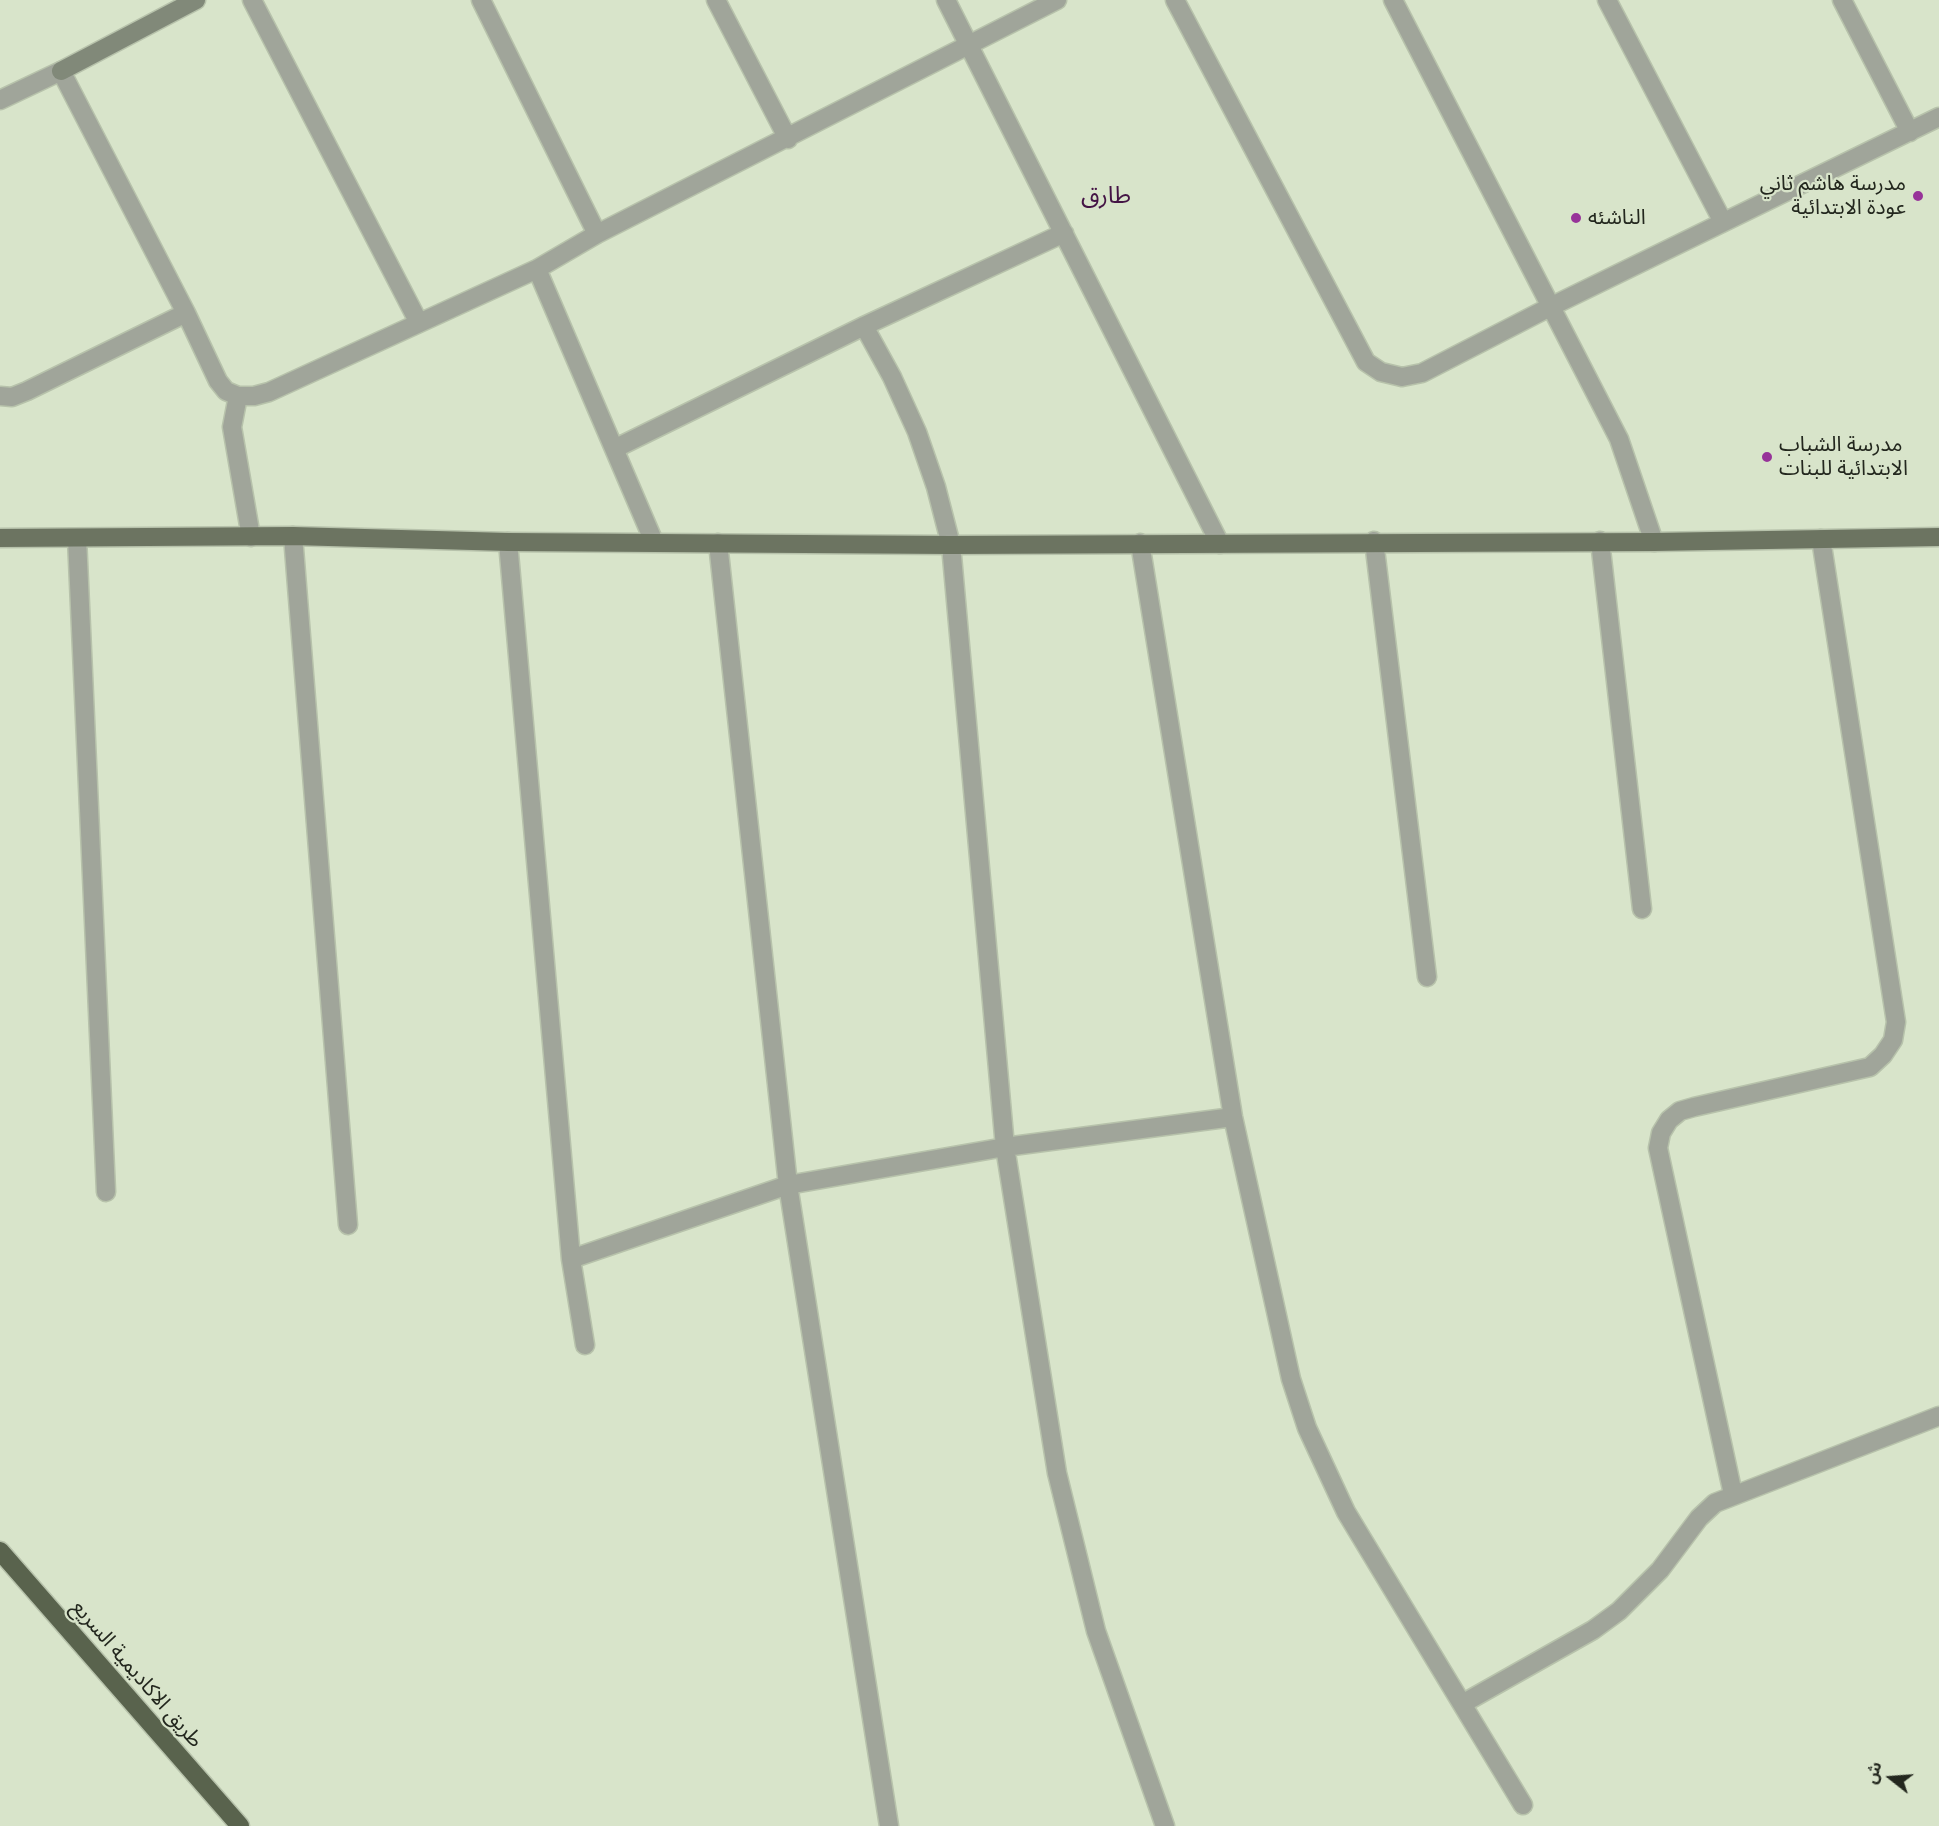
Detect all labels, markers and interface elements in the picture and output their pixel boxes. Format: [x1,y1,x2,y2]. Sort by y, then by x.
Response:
place label: مدرسة هاشم ثاني عودة الابتدائية [1760,171,1906,221]
district label: طارق [1081,182,1131,210]
marker: مدرسة هاشم ثاني عودة الابتدائية [1911,189,1925,203]
place label: الناشئه [1588,205,1646,231]
marker: الناشئه [1569,211,1583,225]
place label: مدرسة الشباب الابتدائية للبنات [1779,432,1908,482]
marker: مدرسة الشباب الابتدائية للبنات [1760,450,1774,464]
street label: طريق الاكاديمية السريع [66,1595,208,1753]
north arrow [1861,1748,1921,1808]
text: ش [1861,1759,1886,1786]

